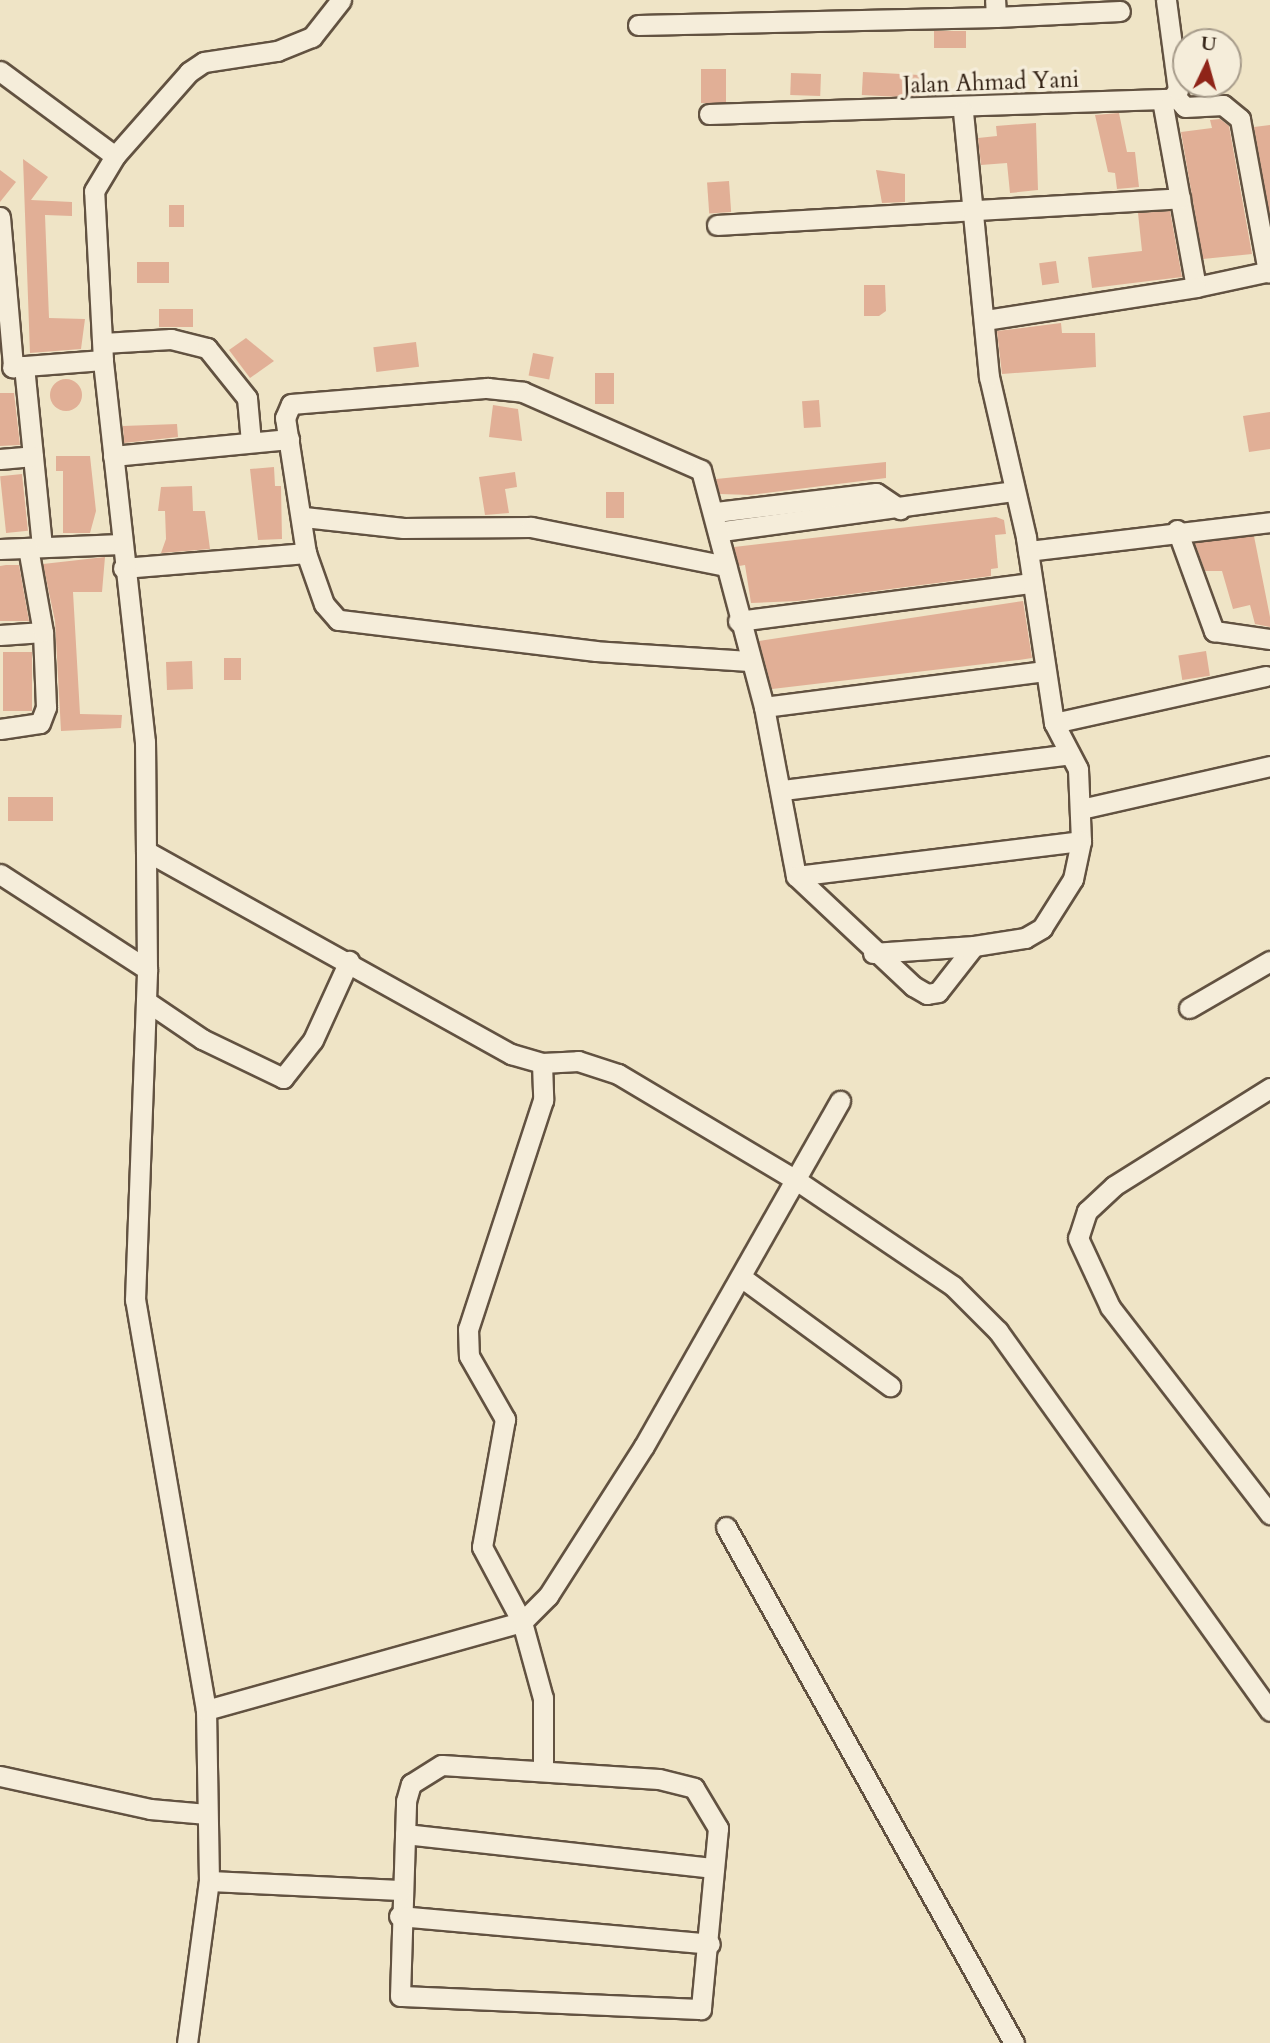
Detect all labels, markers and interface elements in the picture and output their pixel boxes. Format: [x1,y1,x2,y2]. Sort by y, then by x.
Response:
north arrow [1172,28,1242,98]
text: U [1200,30,1218,58]
street label: Jalan Ahmad Yani [902,66,1080,100]

